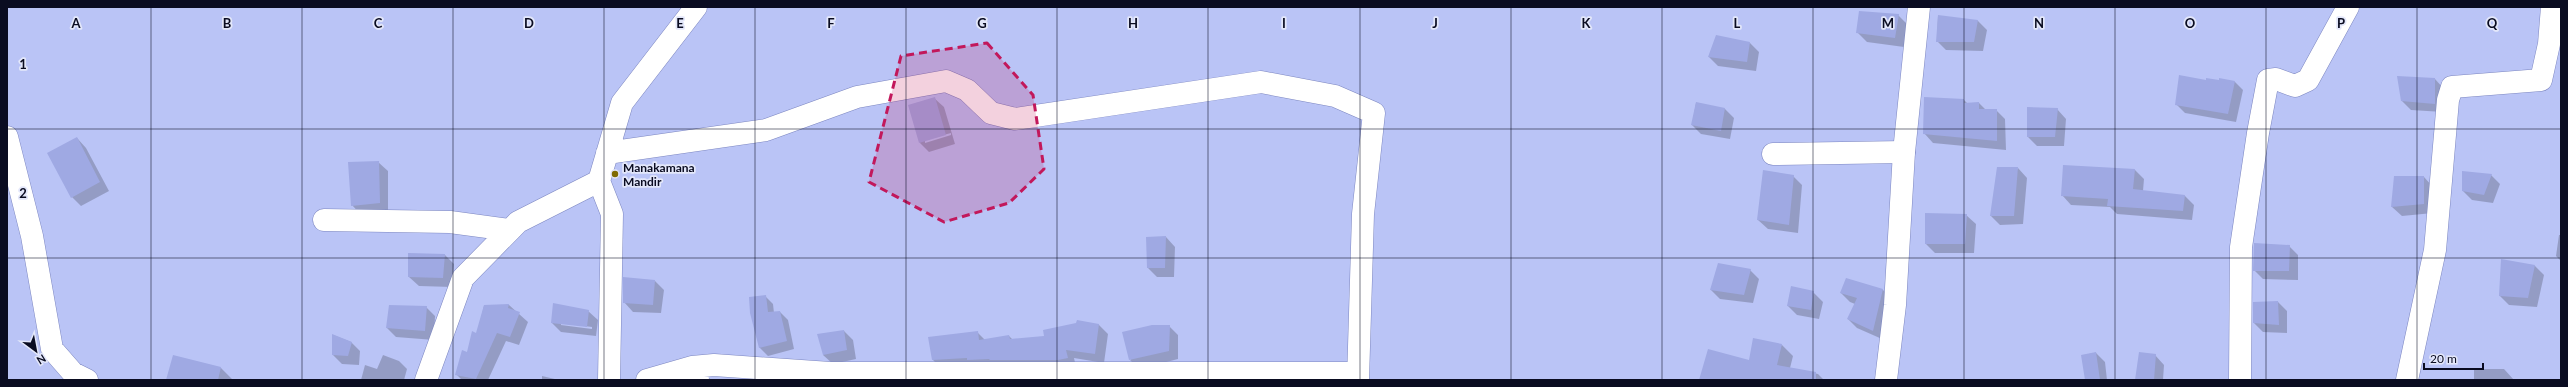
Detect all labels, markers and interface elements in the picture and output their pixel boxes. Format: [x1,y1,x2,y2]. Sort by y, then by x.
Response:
text: A [70,15,81,31]
text: B [223,15,232,31]
text: C [374,15,383,31]
text: D [524,15,534,31]
text: E [676,15,684,31]
text: F [827,15,835,31]
text: G [977,15,987,31]
text: H [1128,15,1138,31]
text: I [1282,15,1286,31]
text: J [1432,15,1438,31]
text: K [1582,15,1592,31]
text: L [1734,15,1741,31]
text: M [1882,15,1894,31]
text: N [2034,15,2044,31]
text: O [2185,15,2196,31]
text: P [2337,15,2345,31]
text: Q [2487,15,2498,31]
text: 1 [19,56,27,72]
place label: Manakamana Mandir [623,160,695,189]
marker: Manakamana Mandir [610,169,620,179]
text: 2 [19,185,27,201]
north arrow [16,331,56,371]
scale bar [2424,345,2483,371]
text: 20 m [2430,351,2457,366]
text: N [35,352,49,368]

